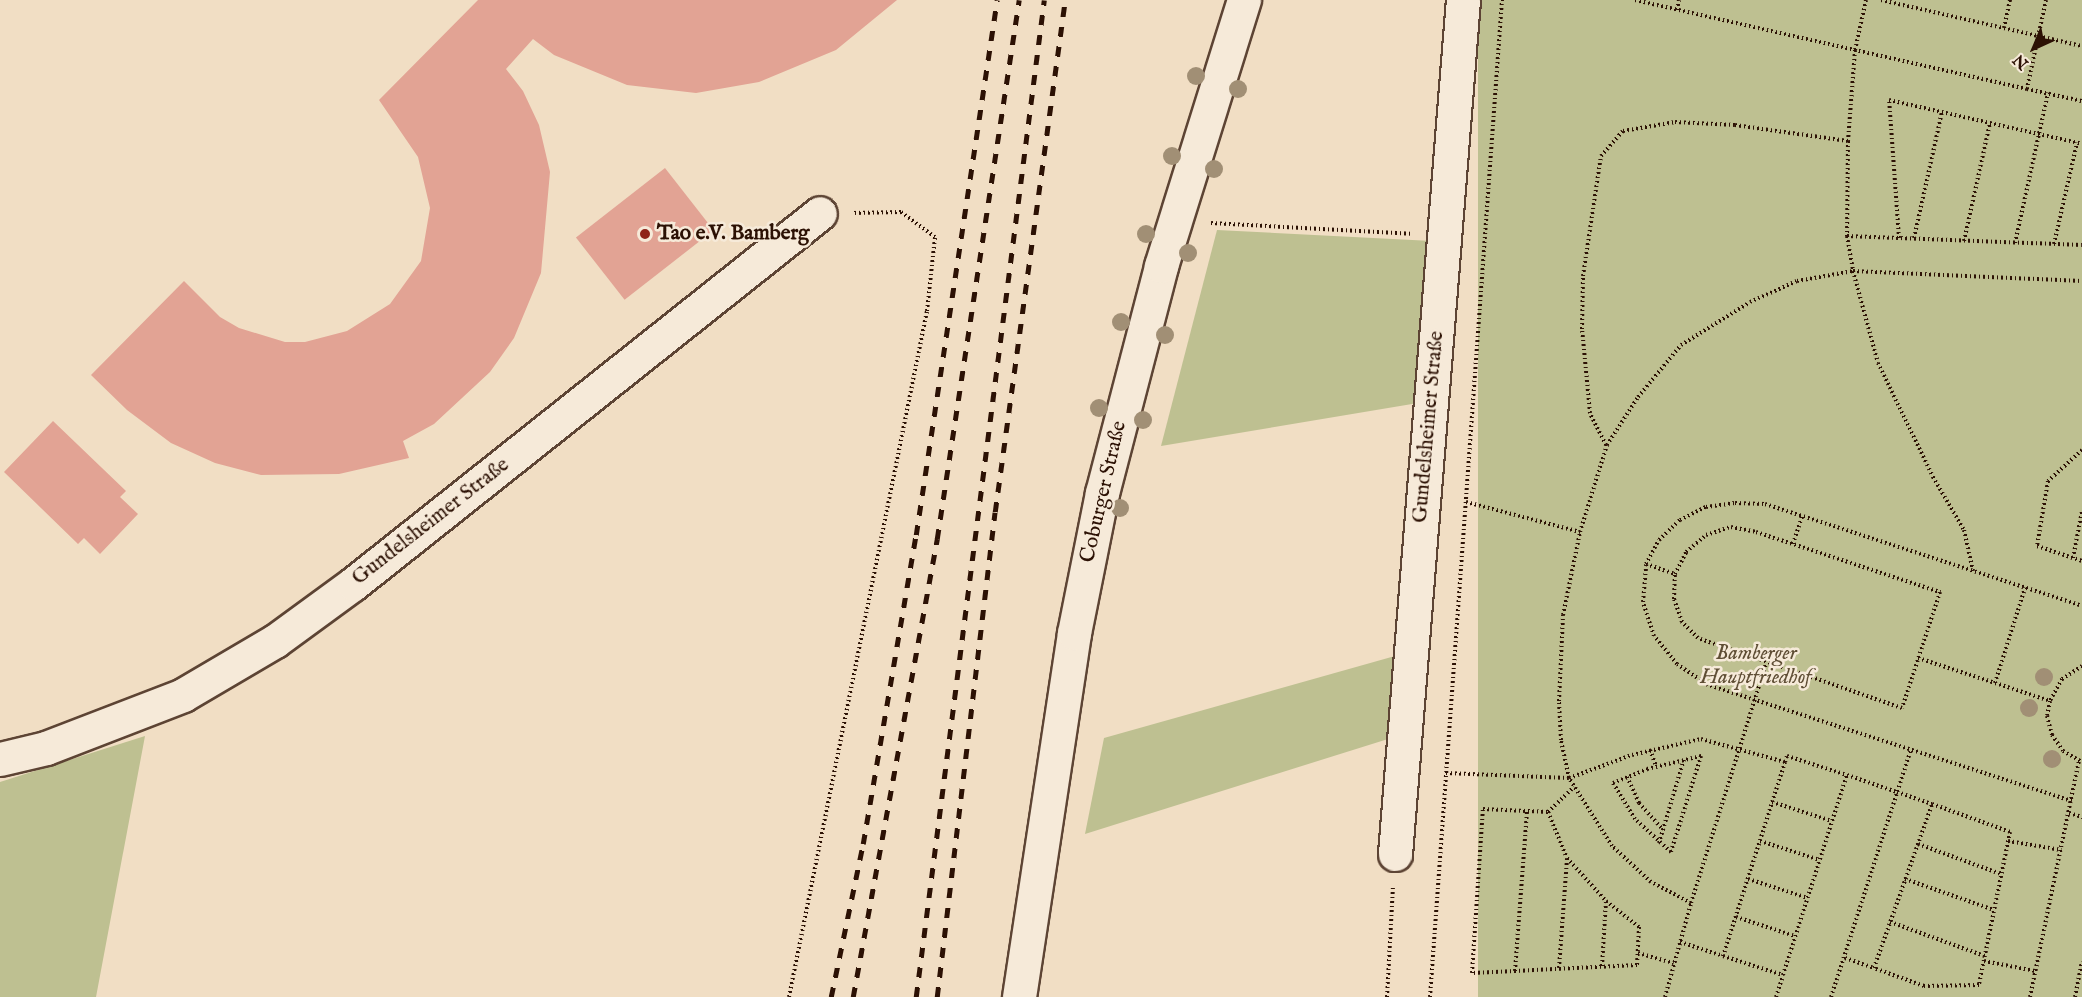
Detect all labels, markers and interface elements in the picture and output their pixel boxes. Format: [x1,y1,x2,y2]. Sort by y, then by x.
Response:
north arrow [2004,18,2064,78]
text: N [2010,49,2033,73]
place label: Tao e.V. Bamberg [657,221,809,247]
marker: Tao e.V. Bamberg [638,227,652,241]
street label: Gundelsheimer Straße [1408,330,1450,524]
street label: Coburger Straße [1075,419,1133,565]
street label: Gundelsheimer Straße [347,453,515,591]
park label: Bamberger Hauptfriedhof [1700,641,1812,691]

